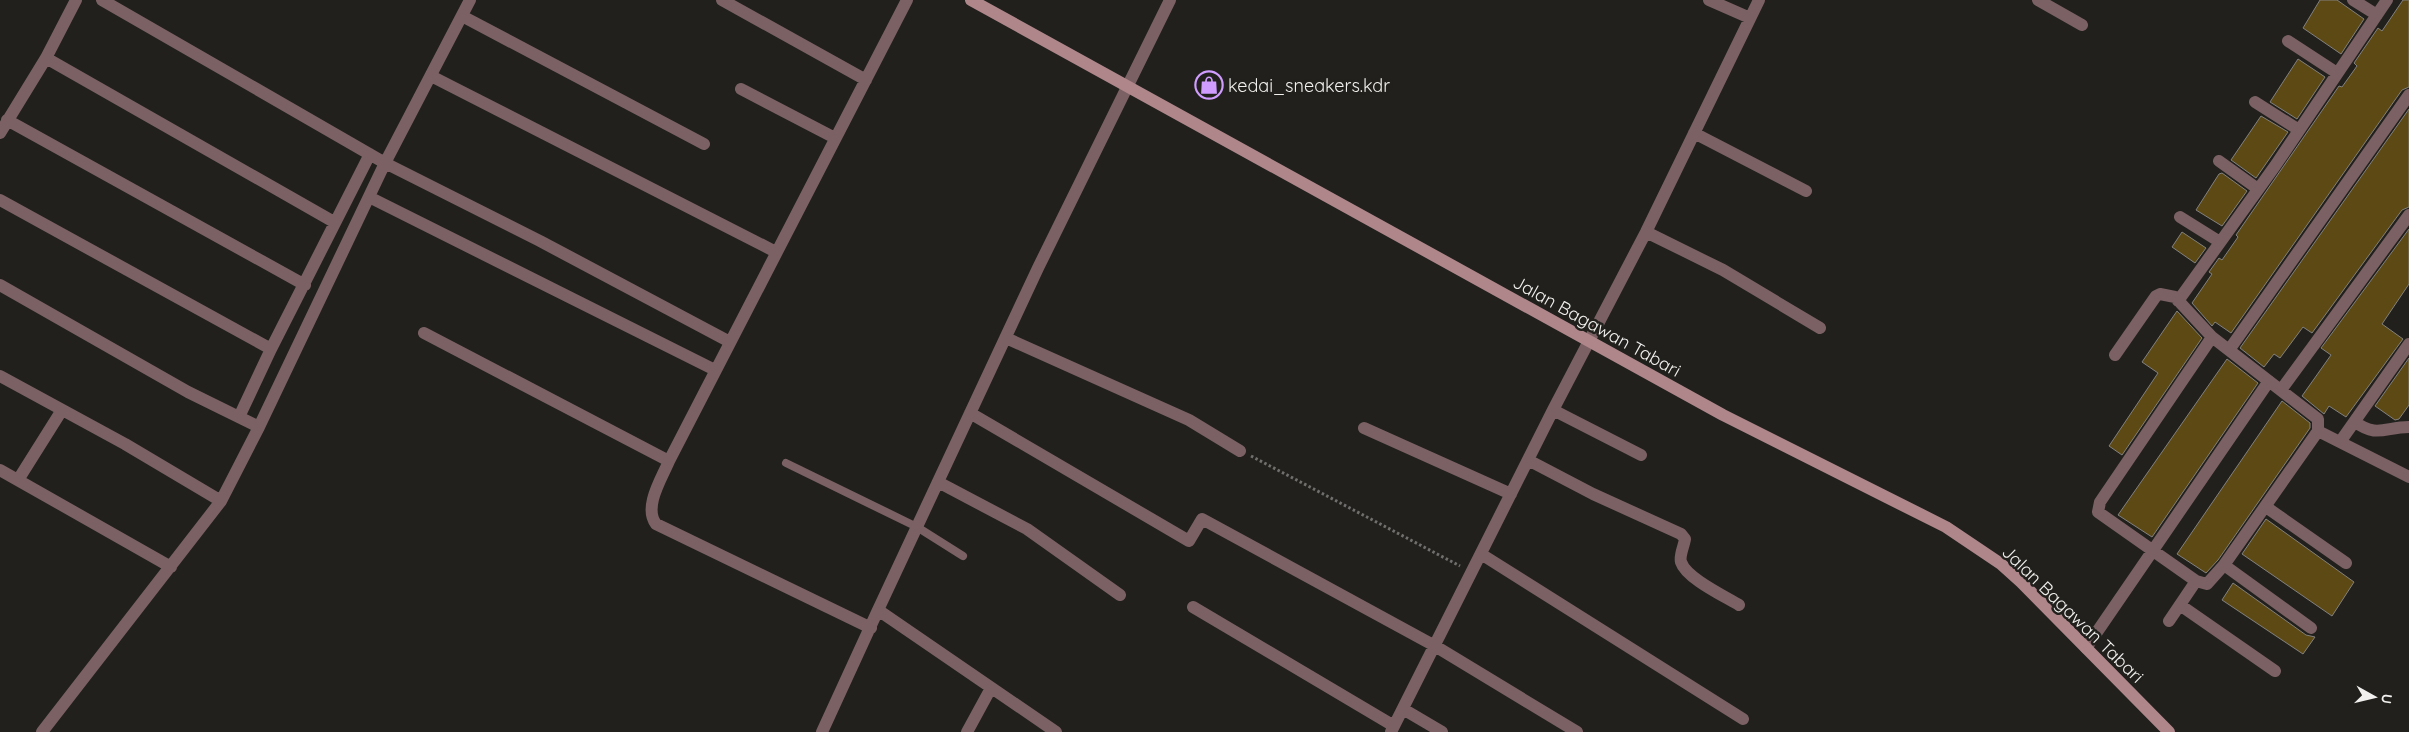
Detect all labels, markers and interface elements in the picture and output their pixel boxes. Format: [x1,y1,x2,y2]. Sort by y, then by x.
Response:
shop icon: kedai_sneakers.kdr [1194,70,1224,100]
place label: kedai_sneakers.kdr [1228,74,1390,97]
street label: Jalan Bagawan Tabari [1509,270,1685,382]
street label: Jalan Bagawan Tabari [1997,540,2149,688]
north arrow [2349,672,2399,722]
text: U [2377,693,2396,705]

